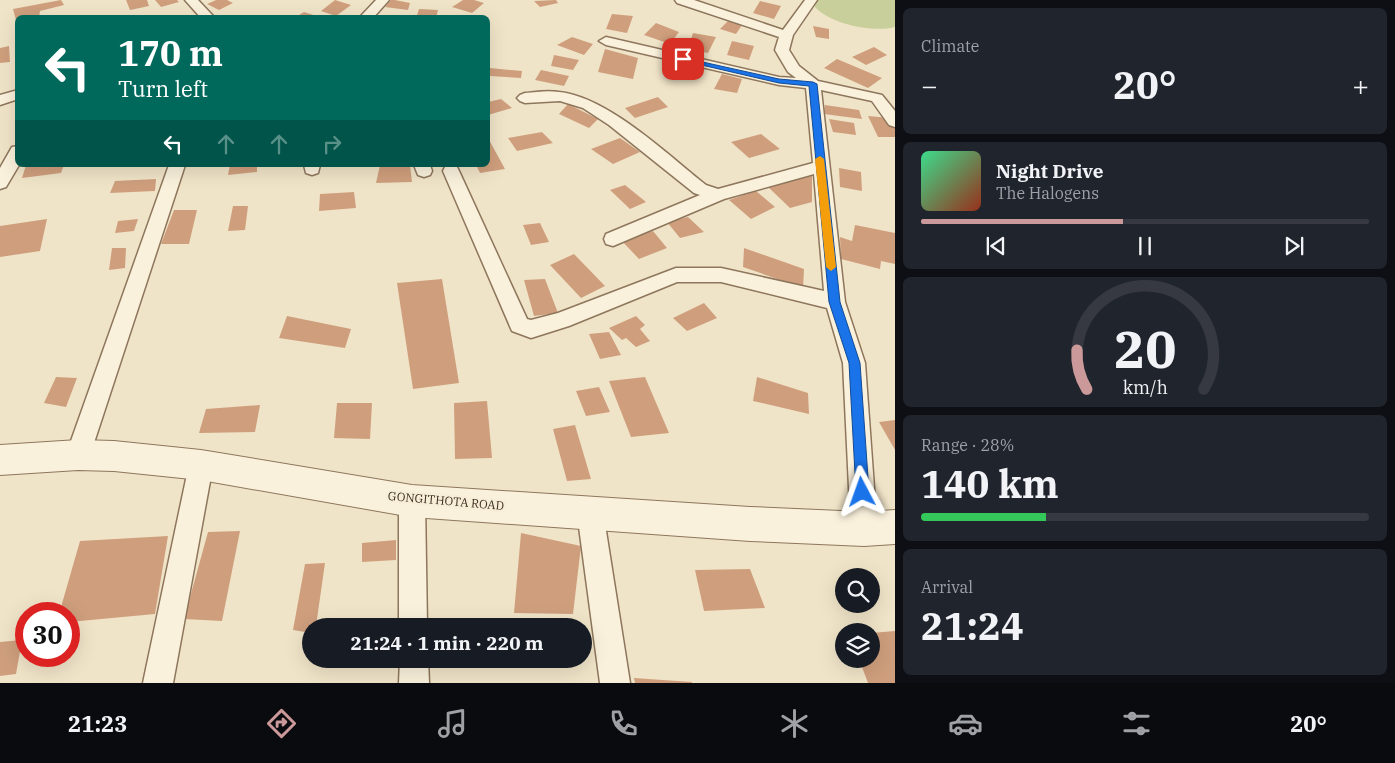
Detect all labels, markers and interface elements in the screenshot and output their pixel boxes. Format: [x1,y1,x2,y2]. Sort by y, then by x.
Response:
text: 170 m [118,30,223,76]
icon: left [35,35,100,100]
text: Climate [921,36,979,56]
pin [662,38,704,80]
icon: arrive [669,45,697,73]
text: 20° [1113,60,1177,109]
text: − [921,67,938,104]
text: + [1352,67,1369,104]
text: Turn left [118,74,208,103]
icon: left [159,130,187,158]
icon: ahead [212,130,240,158]
icon: ahead [265,130,293,158]
icon: right [318,130,346,158]
text: Night Drive [996,159,1104,183]
text: The Halogens [996,183,1099,203]
icon: previous [982,232,1010,260]
icon: pause [1131,232,1159,260]
icon: next [1280,232,1308,260]
text: 20 [1114,315,1176,382]
text: km/h [1122,376,1168,399]
text: Range · 28% [921,435,1014,455]
text: 140 km [921,459,1059,508]
position arrow [835,465,887,517]
street label: GONGITHOTA ROAD [387,488,505,513]
map controls [835,568,880,668]
button: search [835,568,880,613]
text: Arrival [921,577,973,597]
text: 21:24 [921,601,1024,650]
speed limit sign: 30 [15,602,80,667]
button: layers [835,623,880,668]
text: 21:24 · 1 min · 220 m [351,631,543,655]
icon: directions [264,706,299,741]
icon: music [435,706,470,741]
icon: phone [606,706,641,741]
icon: climate [777,706,812,741]
icon: car [948,706,983,741]
icon: filters [1119,706,1154,741]
text: 21:23 [68,709,128,738]
text: 20° [1290,709,1327,738]

